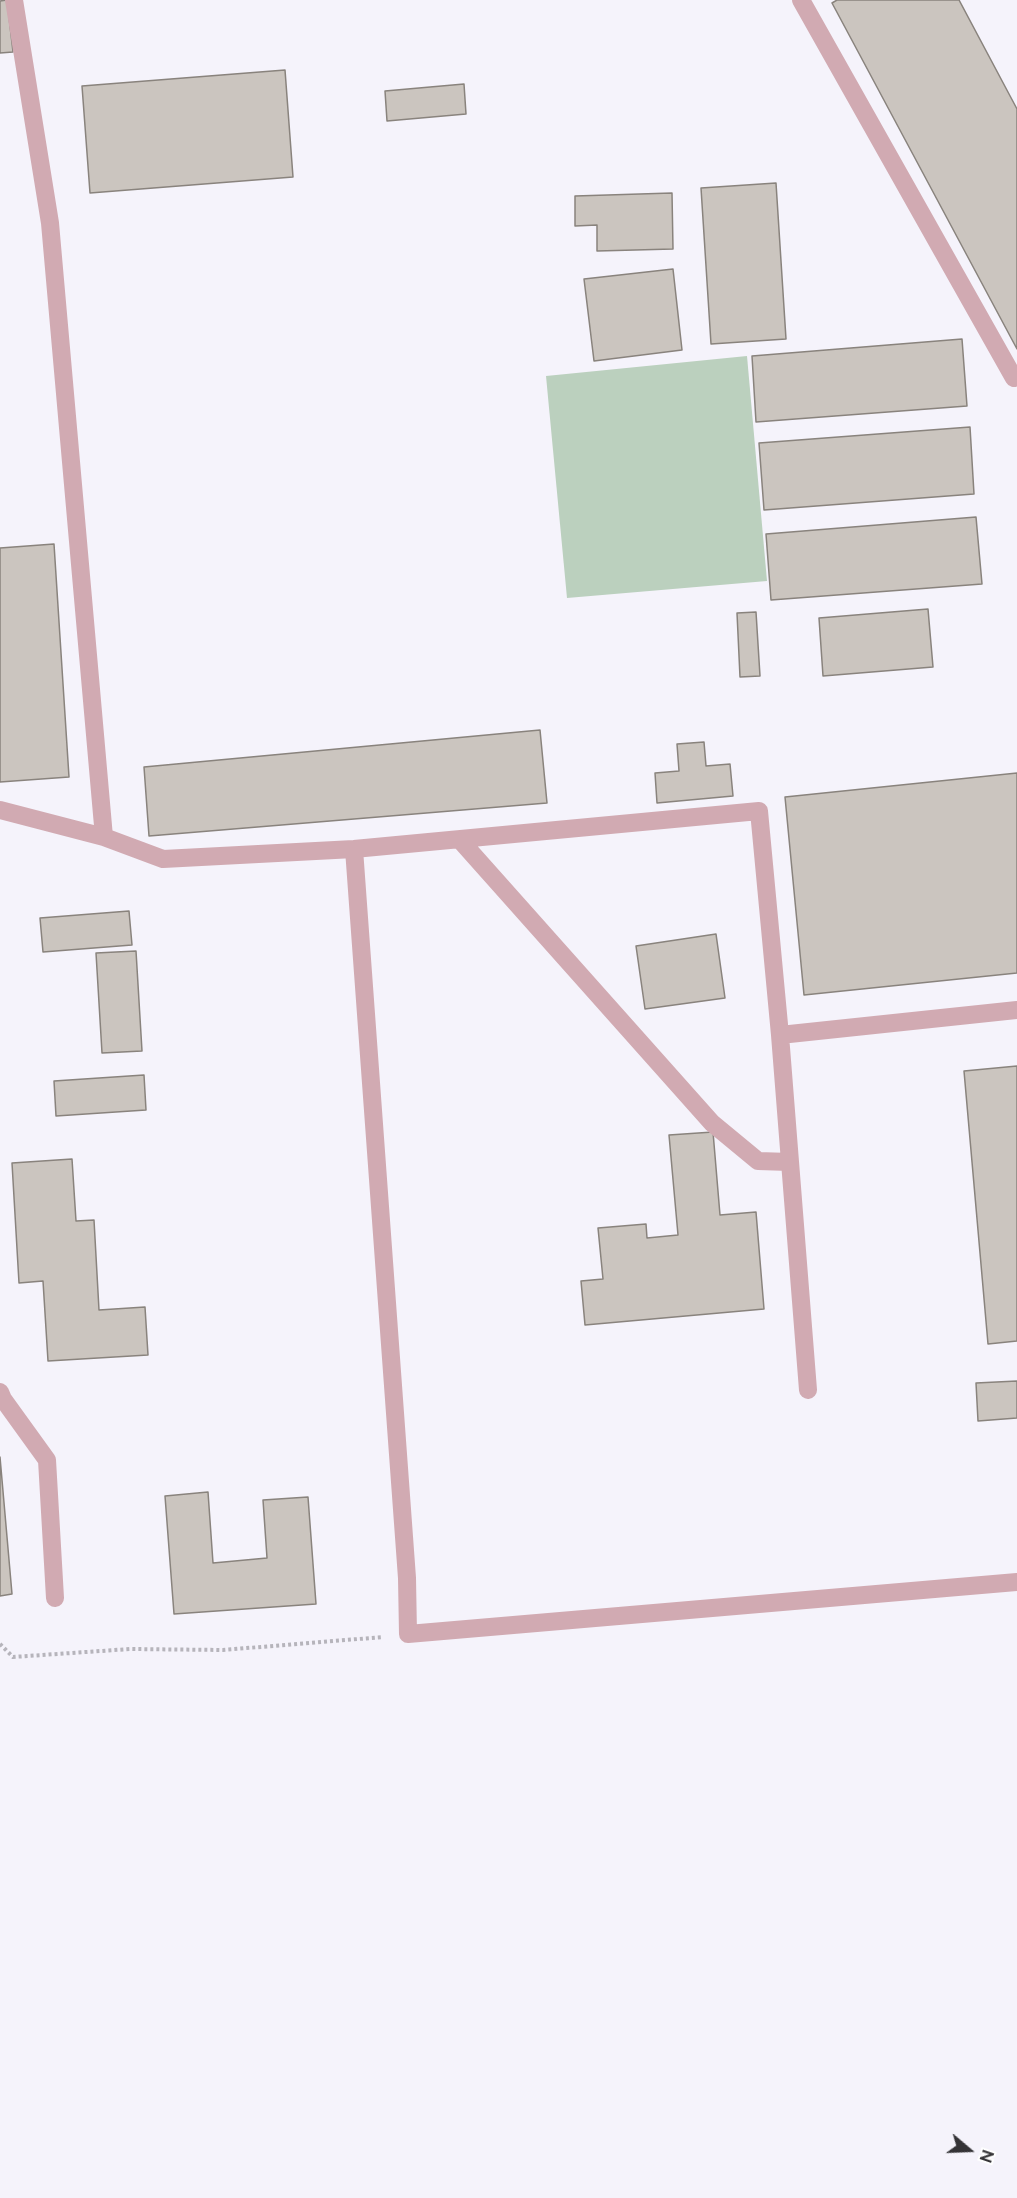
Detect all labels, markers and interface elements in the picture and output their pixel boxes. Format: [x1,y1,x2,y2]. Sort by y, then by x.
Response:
north arrow [939,2120,999,2180]
text: N [976,2147,997,2165]

